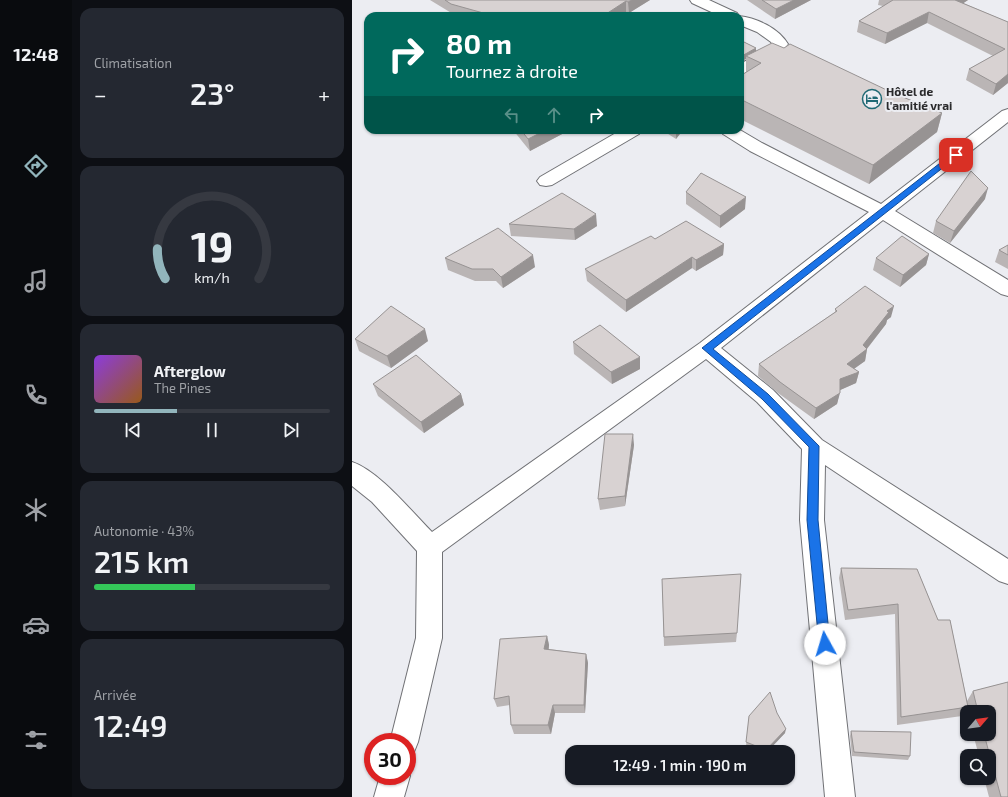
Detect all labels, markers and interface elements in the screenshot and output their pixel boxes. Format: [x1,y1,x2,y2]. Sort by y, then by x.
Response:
text: 80 m [446,26,512,60]
icon: right [380,28,432,80]
text: 12:48 [13,43,59,65]
text: Climatisation [94,55,172,71]
text: Tournez à droite [446,60,578,82]
text: 23° [190,75,235,111]
text: − [94,81,107,107]
text: + [318,81,330,107]
place label: Hôtel de l'amitié vrai [886,84,952,112]
hotel icon: Hôtel de l'amitié vrai [861,88,883,110]
icon: left [501,104,523,126]
icon: ahead [543,104,565,126]
icon: right [585,104,607,126]
pin [939,138,973,172]
icon: arrive [945,144,967,166]
icon: directions [22,152,50,180]
text: 19 [191,219,233,269]
icon: music [22,267,50,295]
text: km/h [194,268,230,285]
text: Afterglow [154,362,226,380]
text: The Pines [154,380,211,396]
icon: phone [22,381,50,409]
icon: previous [122,419,144,441]
icon: pause [201,419,223,441]
icon: next [280,419,302,441]
icon: climate [22,496,50,524]
text: Autonomie · 43% [94,523,194,539]
text: 215 km [94,543,189,579]
icon: car [22,611,50,639]
position arrow [804,623,846,665]
text: Arrivée [94,687,137,703]
north arrow [960,705,996,741]
map controls [960,705,996,785]
text: 12:49 [94,707,167,743]
icon: filters [22,726,50,754]
speed limit sign: 30 [364,733,416,785]
button: search [960,749,996,785]
text: 12:49 · 1 min · 190 m [613,756,747,774]

